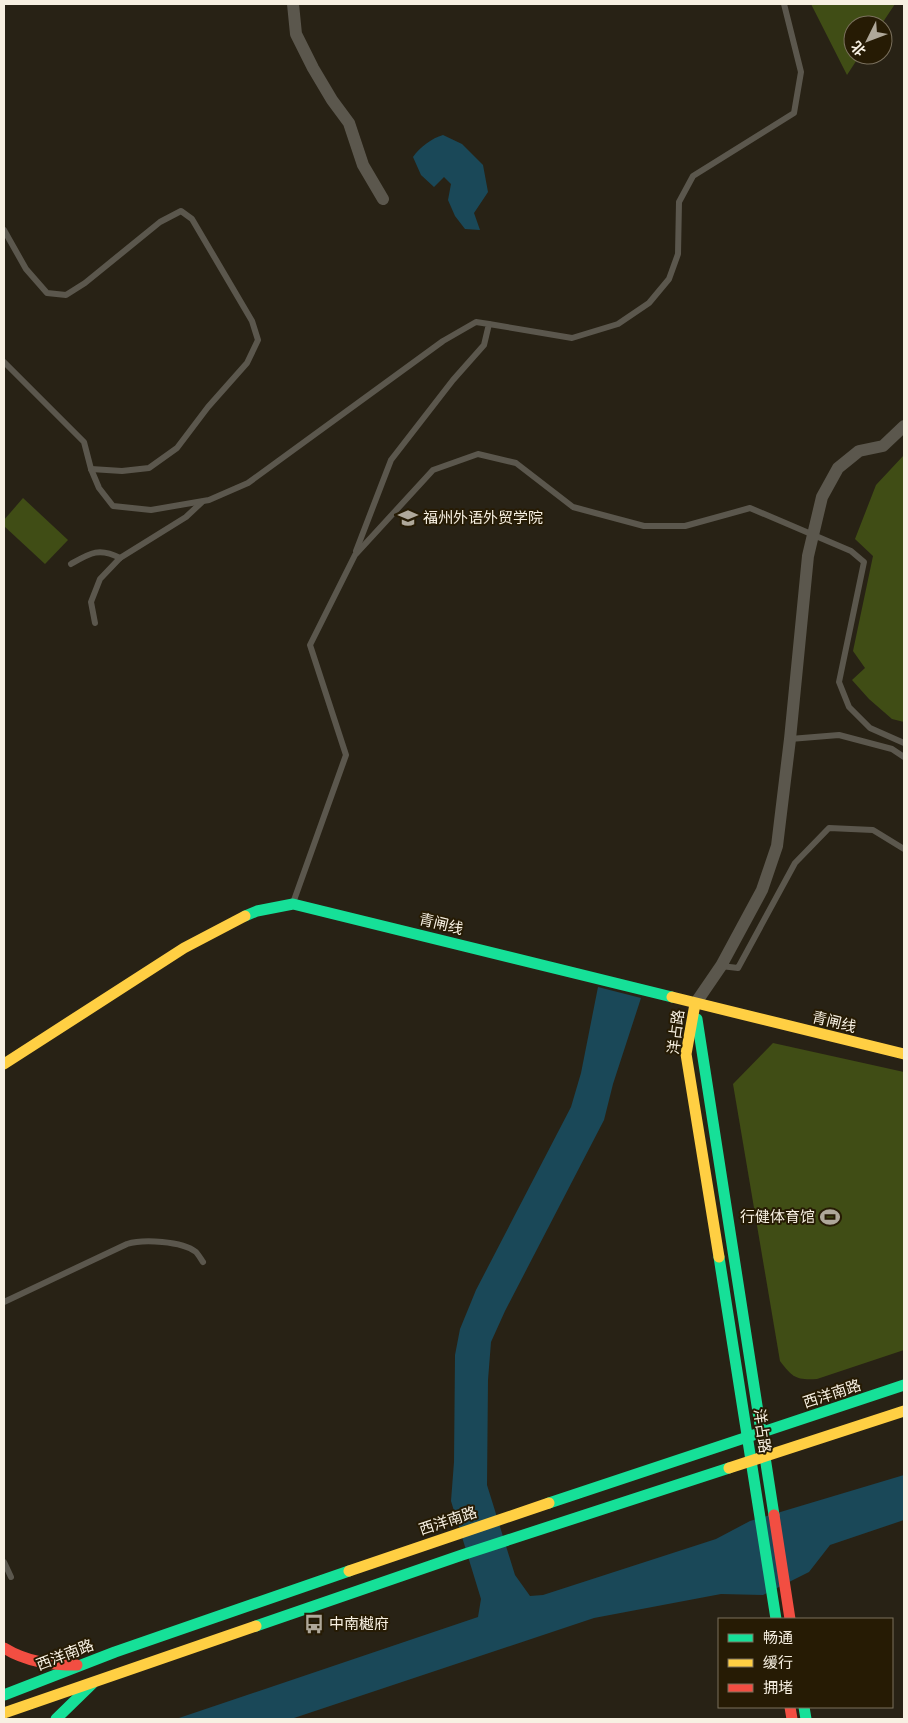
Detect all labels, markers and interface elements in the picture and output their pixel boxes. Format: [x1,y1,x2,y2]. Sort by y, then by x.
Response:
north arrow [843,15,893,65]
text: 北 [848,38,869,59]
school or university icon: 福州外语外贸学院 [397,507,419,529]
place label: 福州外语外贸学院 [423,509,543,526]
street label: 青闸线 [417,910,465,937]
street label: 青闸线 [810,1008,858,1035]
street label: 洋占路 [664,1009,687,1055]
sports icon: 行健体育馆 [819,1206,841,1228]
place label: 行健体育馆 [740,1208,815,1225]
street label: 西洋南路 [801,1376,863,1411]
street label: 洋占路 [751,1407,774,1454]
street label: 西洋南路 [417,1503,479,1538]
bus stop icon: 中南樾府 [303,1613,325,1635]
place label: 中南樾府 [329,1615,389,1632]
legend [718,1618,893,1708]
text: 畅通 [763,1629,793,1646]
street label: 西洋南路 [34,1636,96,1673]
text: 缓行 [763,1654,793,1671]
text: 拥堵 [763,1679,793,1696]

